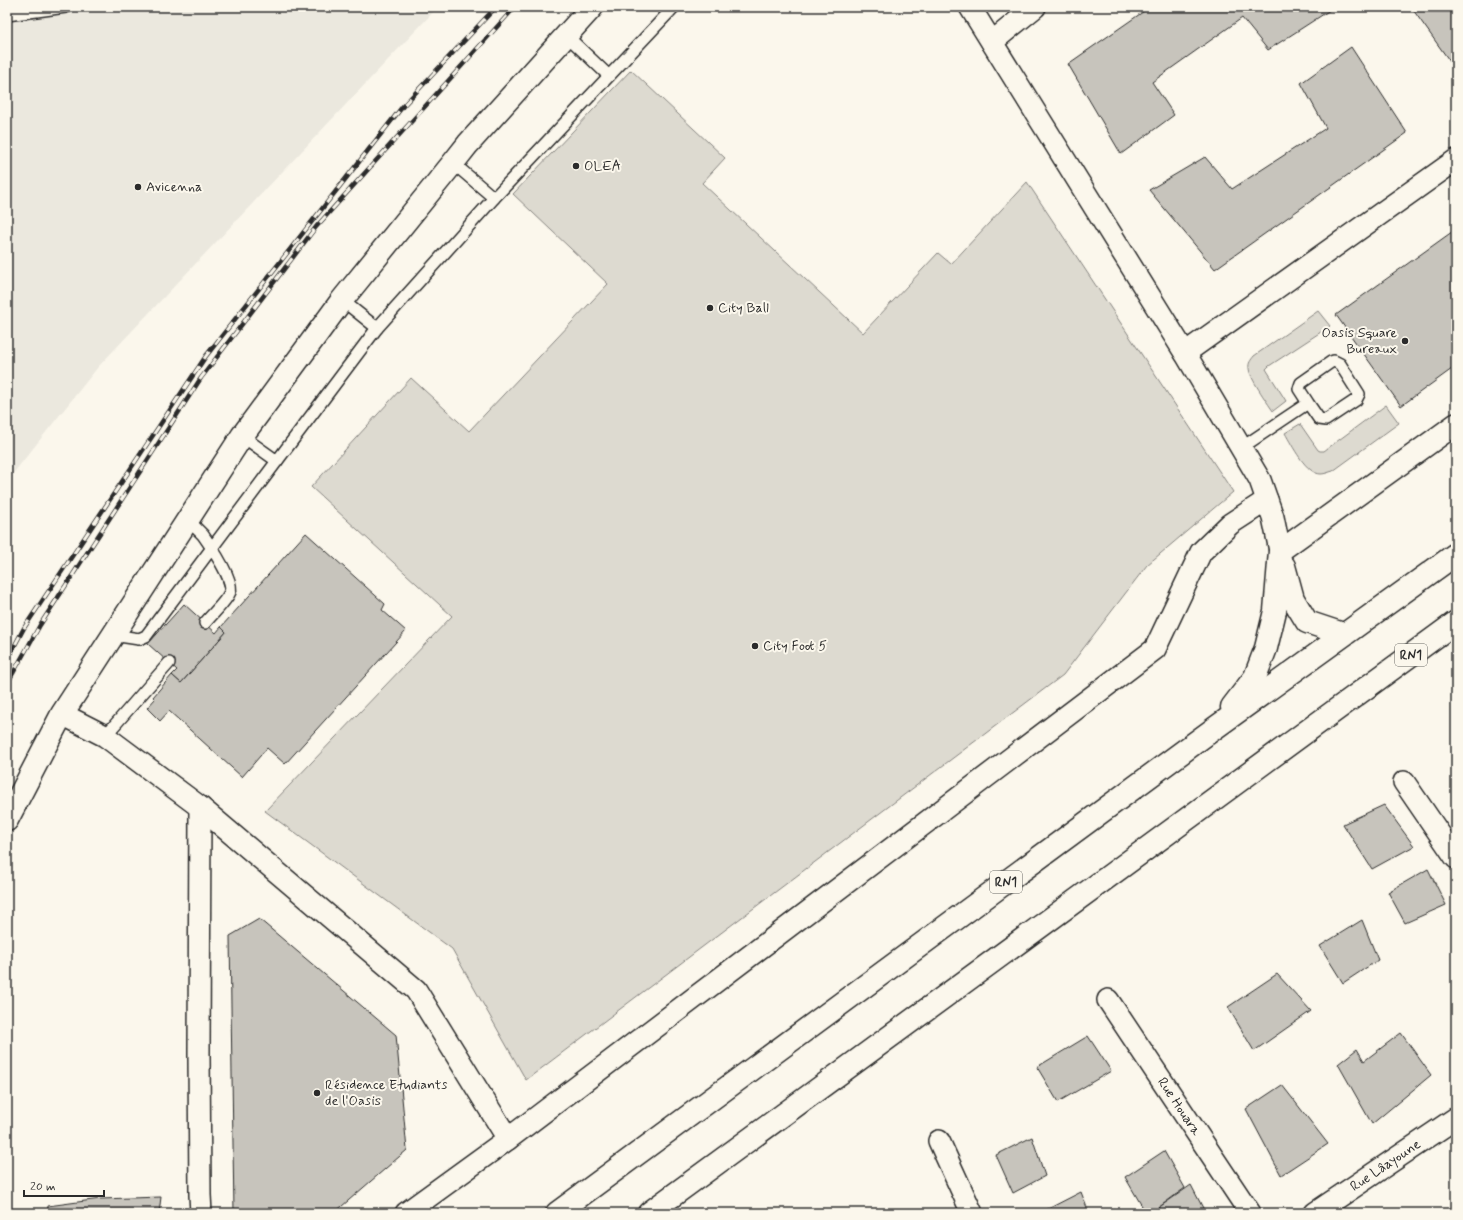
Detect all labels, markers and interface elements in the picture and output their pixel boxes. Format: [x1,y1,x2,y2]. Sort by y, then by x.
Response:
place label: OLEA [584,157,621,175]
marker: OLEA [571,161,581,171]
place label: Avicenna [146,178,202,196]
marker: Avicenna [133,182,143,192]
place label: City Ball [718,299,769,317]
marker: City Ball [705,303,715,313]
place label: Oasis Square Bureaux [1322,324,1397,358]
marker: Oasis Square Bureaux [1400,336,1410,346]
place label: City Foot 5 [763,637,827,655]
marker: City Foot 5 [750,641,760,651]
road number: RN1 [1395,644,1427,666]
road number: RN1 [990,871,1022,893]
street label: Rue Houara [1153,1074,1205,1140]
place label: Résidence Etudiants de l'Oasis [325,1076,447,1110]
marker: Résidence Etudiants de l'Oasis [312,1088,322,1098]
street label: Rue Lâayoune [1347,1135,1424,1196]
scale bar [24,1172,104,1198]
text: 20 m [30,1179,56,1195]

